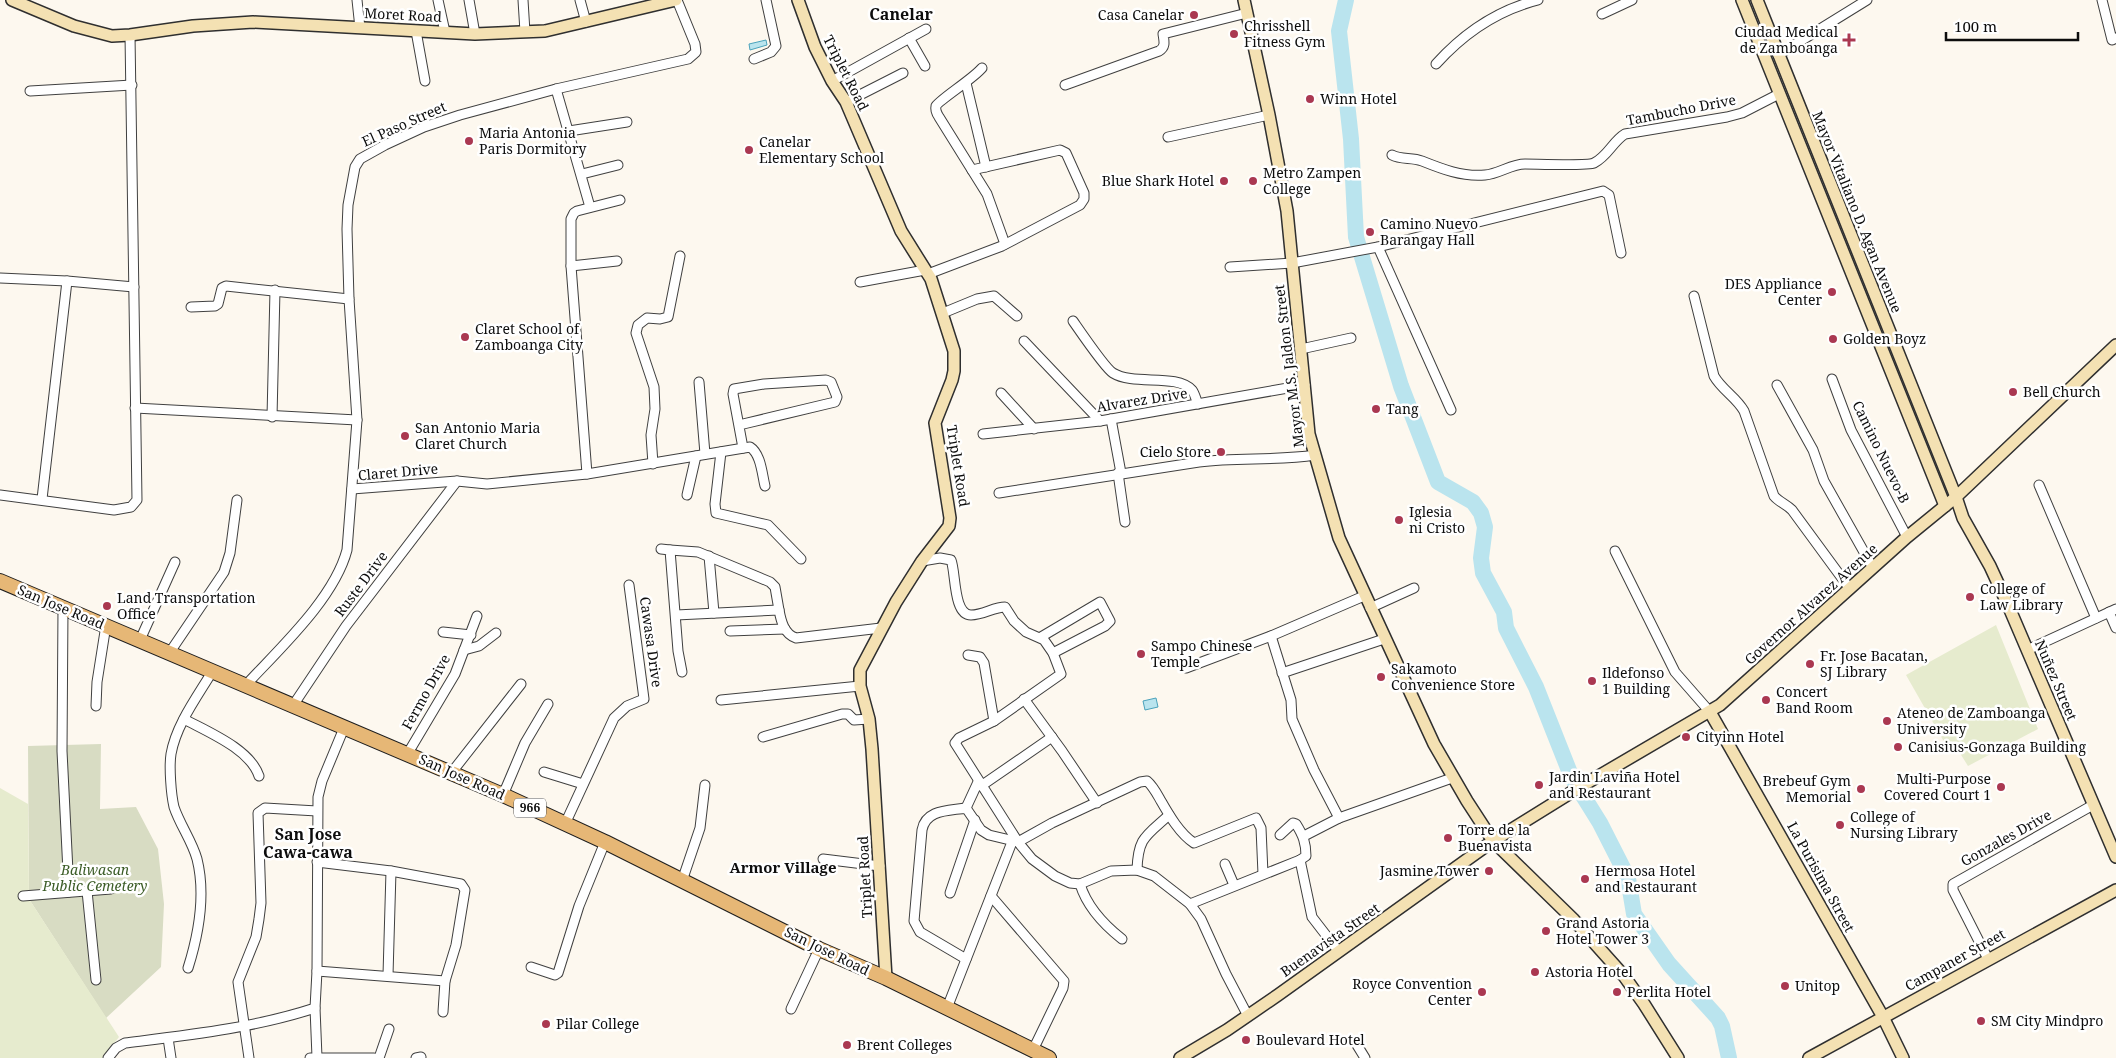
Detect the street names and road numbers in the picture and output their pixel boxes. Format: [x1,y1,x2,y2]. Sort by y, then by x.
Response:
street label: Moret Road [364,3,443,26]
street label: Triplet Road [819,32,874,114]
street label: Tambucho Drive [1625,90,1737,129]
street label: El Paso Street [359,97,449,151]
street label: Mayor Vitaliano D. Agan Avenue [1808,108,1907,315]
street label: Mayor M.S. Jaldon Street [1269,283,1308,449]
street label: Alvarez Drive [1095,383,1189,416]
street label: Camino Nuevo-B [1848,397,1914,506]
street label: Triplet Road [943,424,974,508]
street label: Claret Drive [357,459,439,484]
street label: Governor Alvarez Avenue [1740,539,1881,668]
street label: Ruste Drive [330,547,391,620]
street label: San Jose Road [15,580,108,633]
street label: Cawasa Drive [636,595,667,688]
street label: Nuñez Street [2031,637,2082,723]
street label: Fermo Drive [397,651,454,733]
street label: San Jose Road [416,749,509,804]
road number: 966 [514,798,546,818]
street label: Gonzales Drive [1957,805,2054,870]
street label: La Purisima Street [1783,818,1860,935]
street label: Triplet Road [853,835,876,919]
street label: Buenavista Street [1276,898,1383,981]
street label: San Jose Road [782,922,873,980]
street label: Campaner Street [1901,924,2008,995]

